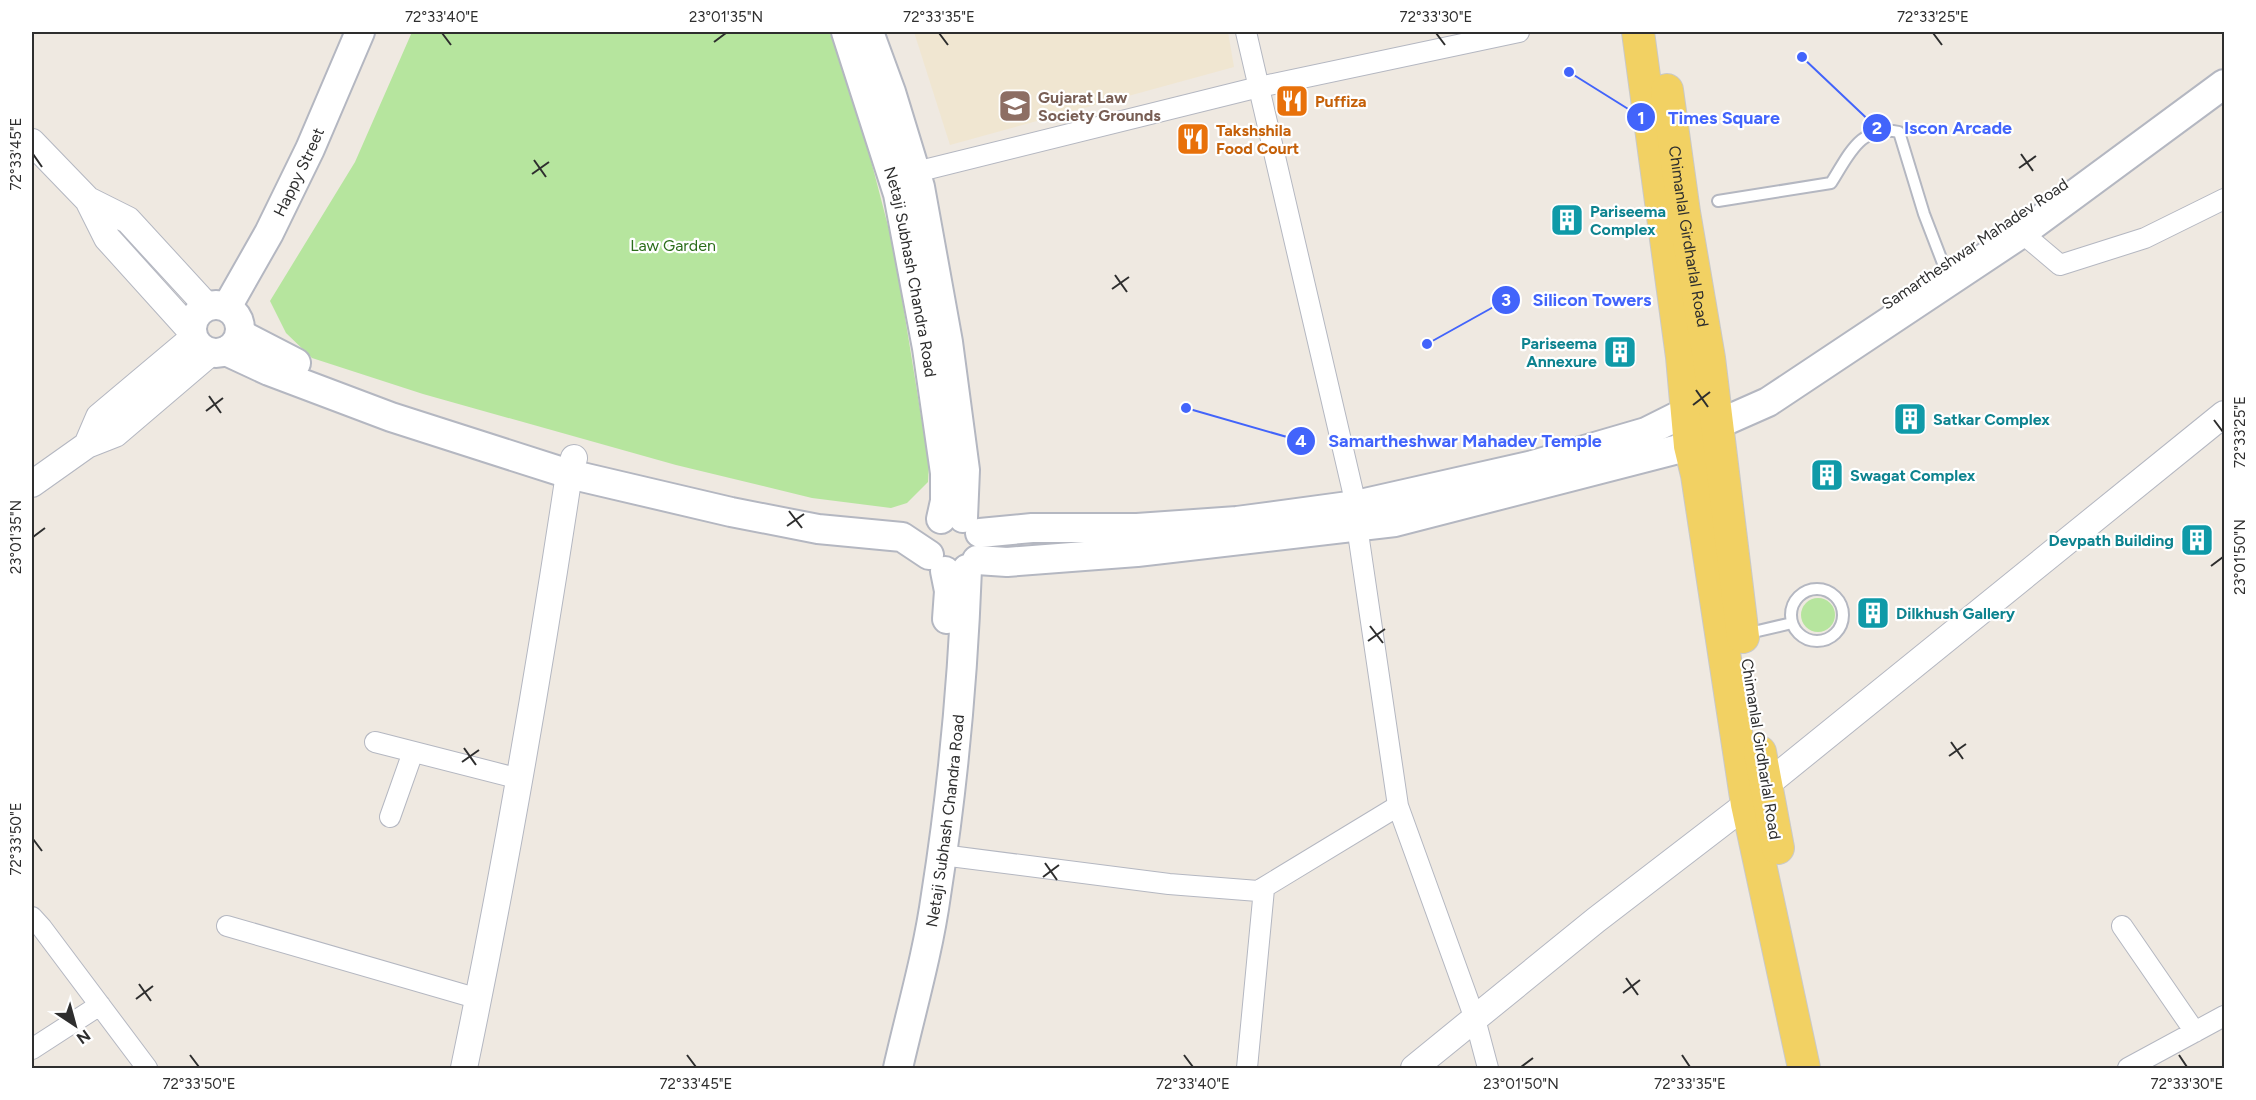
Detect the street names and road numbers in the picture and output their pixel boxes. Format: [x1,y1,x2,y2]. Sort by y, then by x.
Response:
street label: Happy Street [269,125,328,219]
street label: Chimanlal Girdharlal Road [1665,144,1713,328]
street label: Netaji Subhash Chandra Road [880,164,941,378]
street label: Samartheshwar Mahadev Road [1878,174,2072,314]
street label: Chimanlal Girdharlal Road [1737,657,1785,841]
street label: Netaji Subhash Chandra Road [921,714,967,929]

